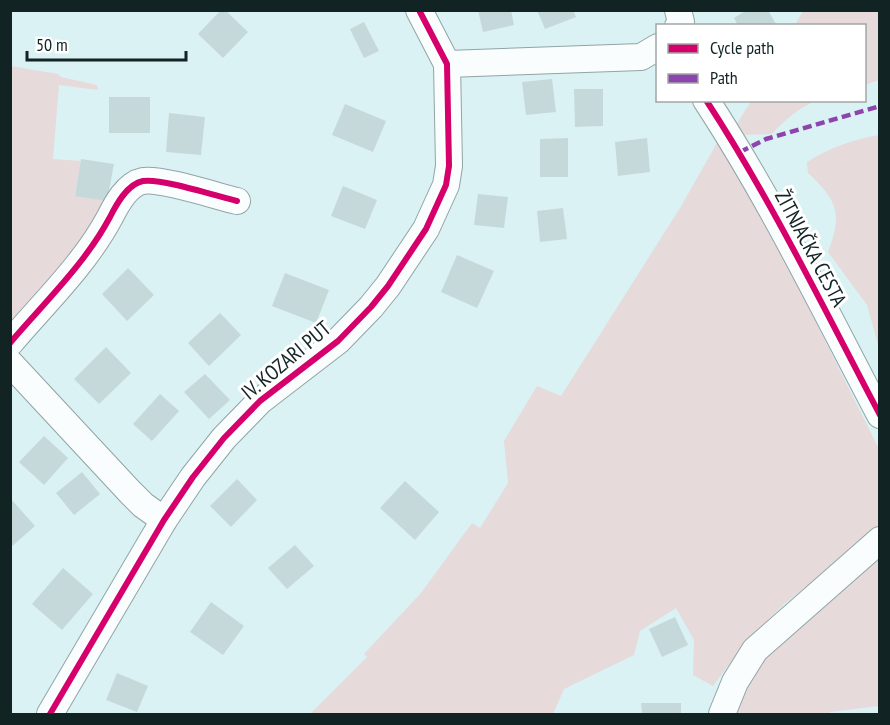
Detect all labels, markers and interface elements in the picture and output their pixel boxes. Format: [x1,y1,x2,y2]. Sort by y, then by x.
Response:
scale bar [27,24,186,62]
legend [656,24,866,102]
text: 50 m [36,33,68,56]
text: Cycle path [710,36,774,59]
text: Path [710,66,738,89]
street label: ŽITNJAČKA CESTA [769,185,853,311]
street label: IV. KOZARI PUT [236,314,337,405]

